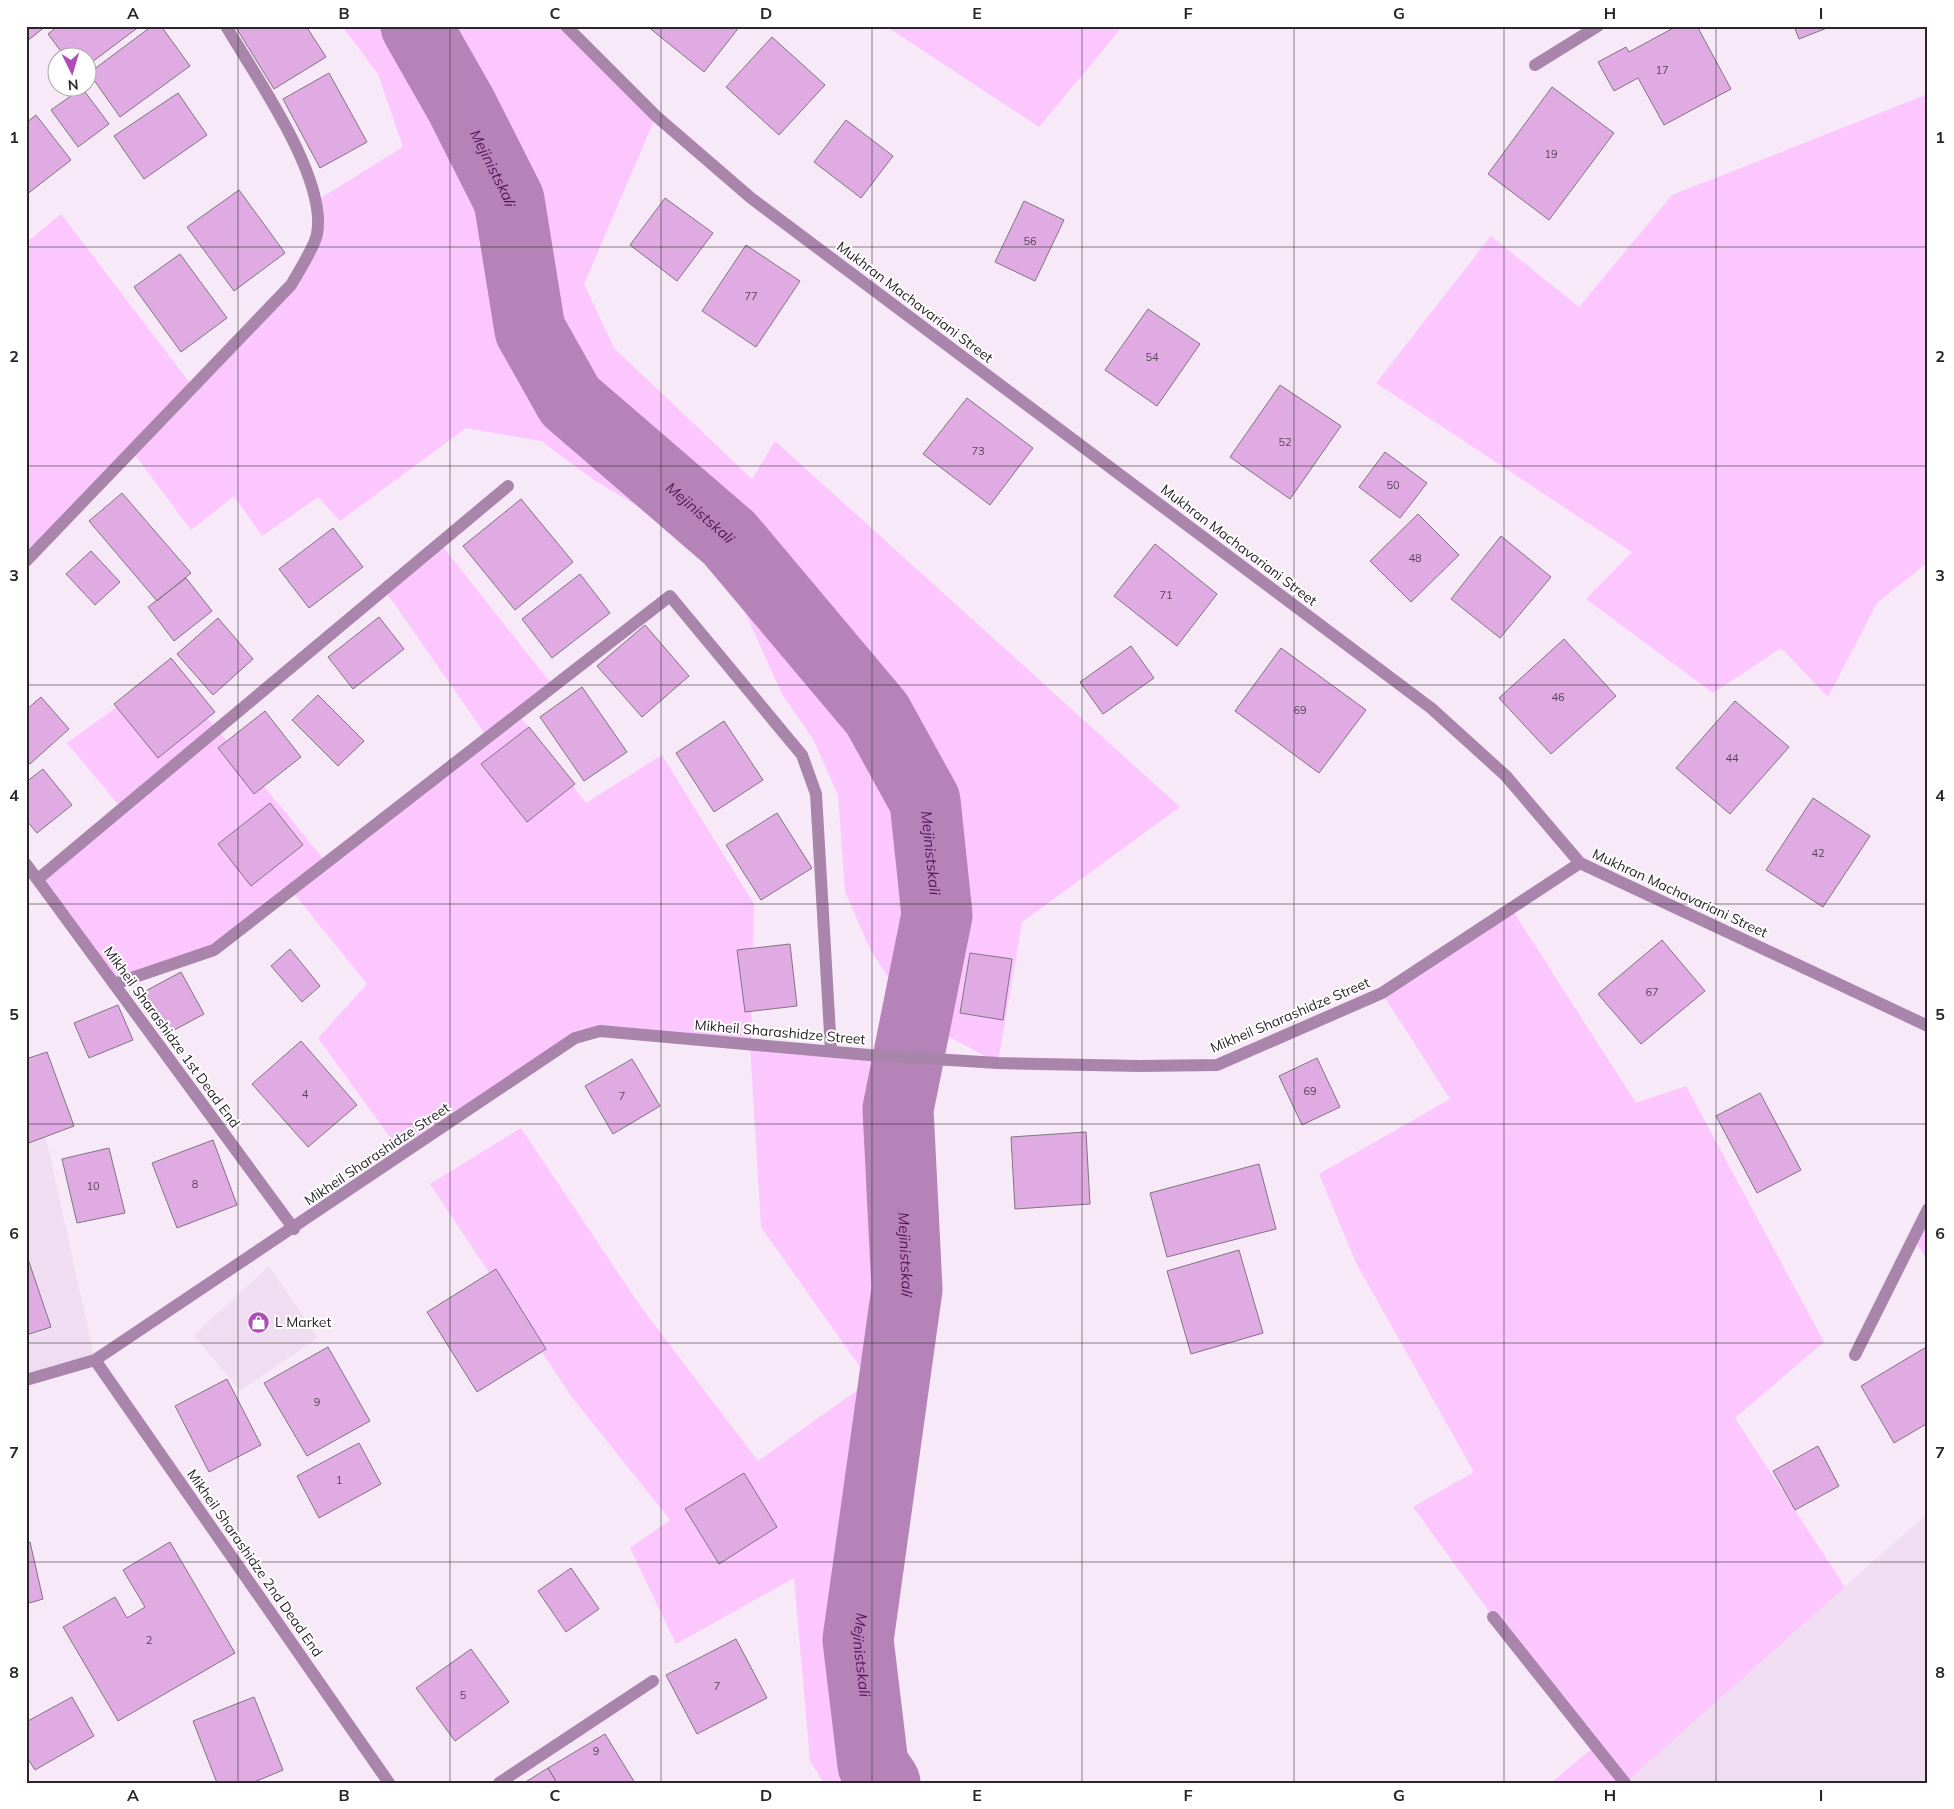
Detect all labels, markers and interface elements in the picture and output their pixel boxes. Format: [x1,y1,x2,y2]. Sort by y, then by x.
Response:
text: A [127,3,139,23]
text: B [338,3,350,23]
text: C [550,3,561,23]
text: D [760,3,772,23]
text: E [972,3,982,23]
text: F [1183,3,1193,23]
text: G [1393,3,1405,23]
text: H [1604,3,1616,23]
text: I [1819,3,1823,23]
north arrow [48,48,98,98]
house number: 17 [1655,63,1669,77]
text: N [67,76,79,94]
water label: Mejinistskali [466,126,520,209]
text: 1 [9,127,19,147]
text: 1 [1935,127,1945,147]
house number: 19 [1544,147,1558,161]
house number: 56 [1023,234,1037,248]
street label: Mukhran Machavariani Street [833,237,997,367]
house number: 77 [744,289,758,303]
text: 2 [9,346,19,366]
text: 2 [1935,346,1945,366]
house number: 54 [1145,350,1159,364]
house number: 52 [1278,435,1292,449]
house number: 73 [971,444,985,458]
water label: Mejinistskali [662,478,739,547]
house number: 50 [1386,478,1400,492]
street label: Mukhran Machavariani Street [1157,480,1321,610]
house number: 48 [1408,551,1422,565]
text: 3 [9,565,19,585]
text: 3 [1935,565,1945,585]
house number: 71 [1159,588,1173,602]
house number: 46 [1551,690,1565,704]
house number: 69 [1293,703,1307,717]
house number: 44 [1725,751,1739,765]
text: 4 [9,785,19,805]
text: 4 [1935,785,1945,805]
water label: Mejinistskali [917,810,945,896]
street label: Mukhran Machavariani Street [1590,844,1770,942]
house number: 42 [1811,846,1825,860]
street label: Mikheil Sharashidze 1st Dead End [100,943,244,1131]
street label: Mikheil Sharashidze Street [1208,973,1373,1057]
house number: 67 [1645,985,1659,999]
text: 5 [9,1004,19,1024]
text: 5 [1935,1004,1945,1024]
street label: Mikheil Sharashidze Street [694,1016,866,1048]
house number: 69 [1303,1084,1317,1098]
house number: 4 [302,1087,309,1101]
house number: 7 [619,1089,625,1103]
street label: Mikheil Sharashidze Street [301,1099,453,1209]
house number: 8 [192,1177,199,1191]
house number: 10 [86,1179,100,1193]
water label: Mejinistskali [894,1212,917,1299]
text: 6 [9,1223,19,1243]
text: 6 [1935,1223,1945,1243]
shop icon: L Market [247,1310,271,1334]
place label: L Market [275,1313,331,1331]
house number: 9 [314,1395,320,1409]
text: 7 [9,1442,19,1462]
text: 7 [1935,1442,1945,1462]
street label: Mikheil Sharashidze 2nd Dead End [183,1466,327,1660]
house number: 1 [336,1473,342,1487]
water label: Mejinistskali [849,1612,875,1698]
house number: 2 [146,1633,153,1647]
text: 8 [9,1662,19,1682]
text: 8 [1935,1662,1945,1682]
house number: 7 [714,1679,720,1693]
house number: 5 [460,1688,467,1702]
house number: 9 [593,1744,599,1758]
text: A [127,1785,139,1805]
text: B [338,1785,350,1805]
text: C [550,1785,561,1805]
text: D [760,1785,772,1805]
text: E [972,1785,982,1805]
text: F [1183,1785,1193,1805]
text: G [1393,1785,1405,1805]
text: H [1604,1785,1616,1805]
text: I [1819,1785,1823,1805]

